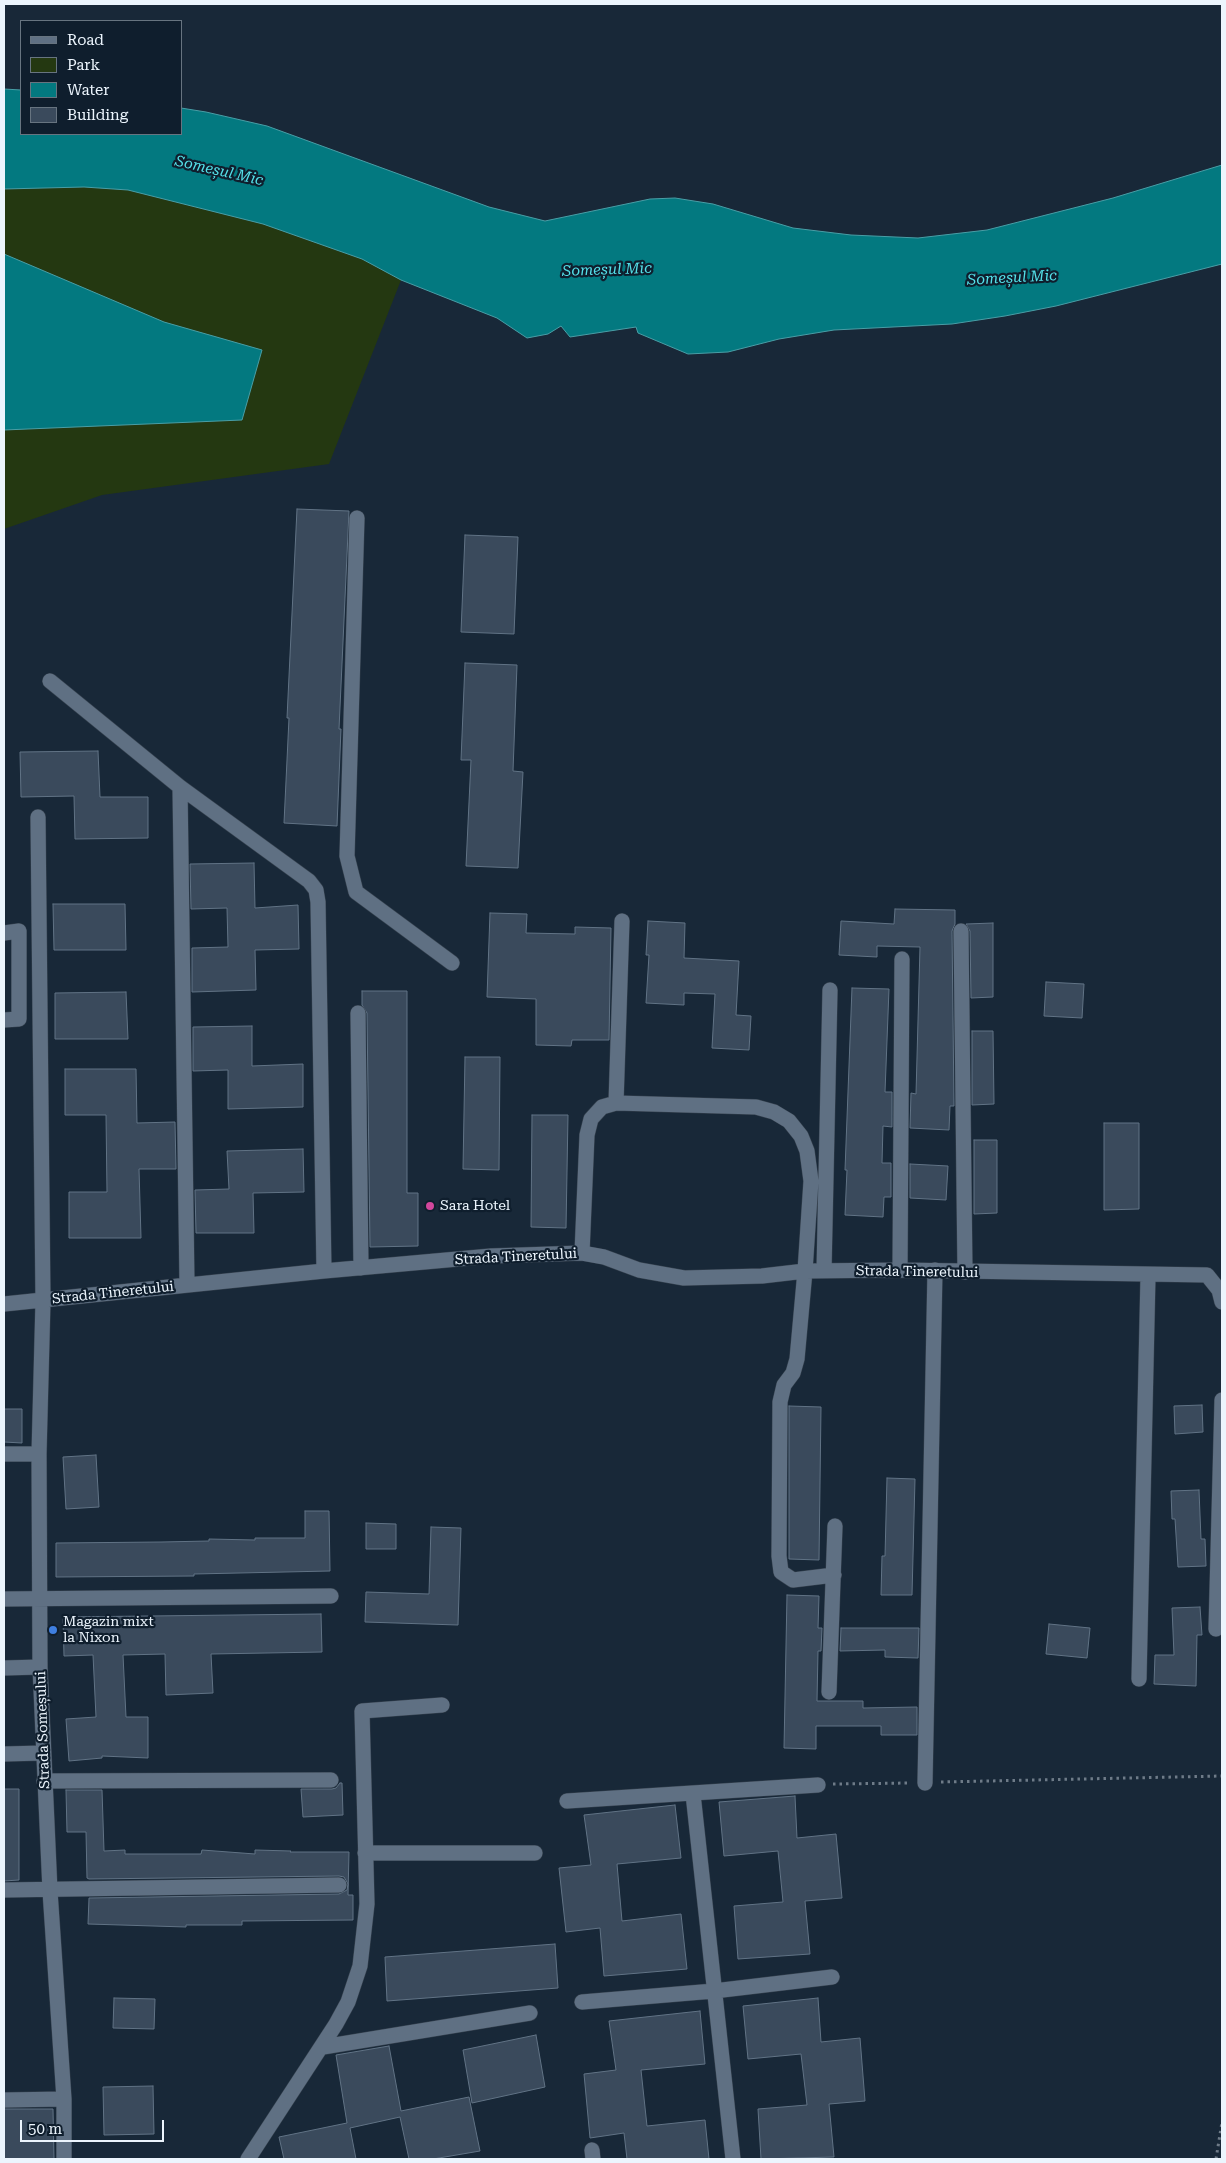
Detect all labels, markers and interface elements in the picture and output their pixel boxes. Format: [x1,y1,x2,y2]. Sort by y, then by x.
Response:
legend [20,20,182,135]
text: Road [67,31,104,49]
text: Park [67,56,100,74]
text: Water [67,81,109,99]
text: Building [67,106,128,124]
water label: Someșul Mic [173,152,265,190]
water label: Someșul Mic [562,259,652,281]
water label: Someșul Mic [967,267,1057,289]
place label: Sara Hotel [440,1198,510,1214]
marker: Sara Hotel [424,1200,436,1212]
street label: Strada Tineretului [454,1245,578,1269]
street label: Strada Tineretului [856,1263,978,1281]
street label: Strada Tineretului [51,1278,175,1308]
place label: Magazin mixt la Nixon [63,1614,154,1646]
marker: Magazin mixt la Nixon [47,1624,59,1636]
street label: Strada Someșului [33,1671,53,1789]
scale bar [22,2110,166,2142]
text: 50 m [28,2120,62,2138]

